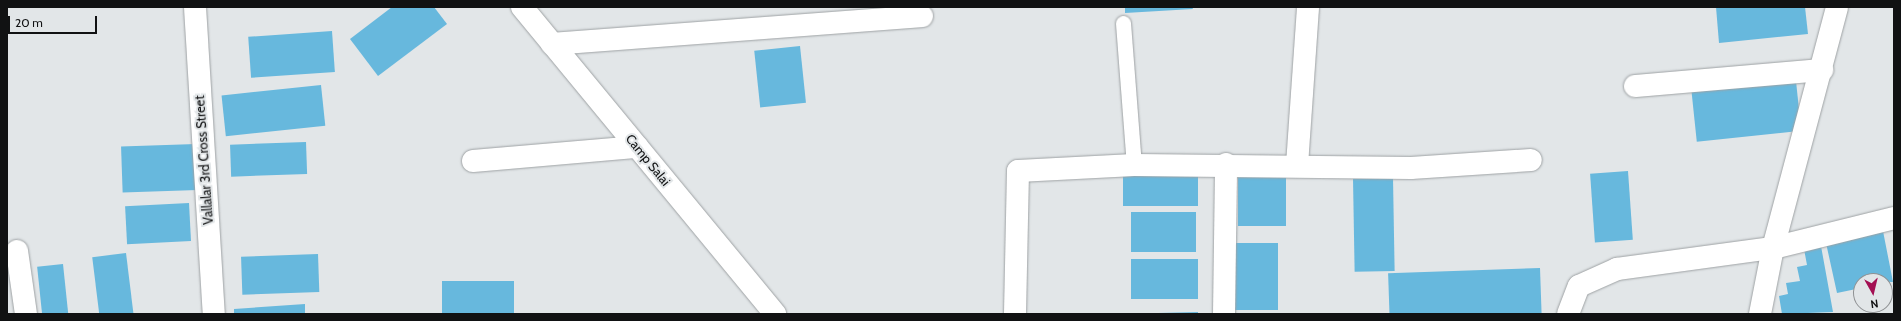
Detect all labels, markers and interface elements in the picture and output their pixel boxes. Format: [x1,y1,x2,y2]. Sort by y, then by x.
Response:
scale bar [10,8,99,34]
text: 20 m [15,15,43,30]
street label: Vallalar 3rd Cross Street [192,95,216,225]
street label: Camp Salai [623,131,673,189]
north arrow [1853,273,1893,313]
text: N [1870,296,1879,311]

